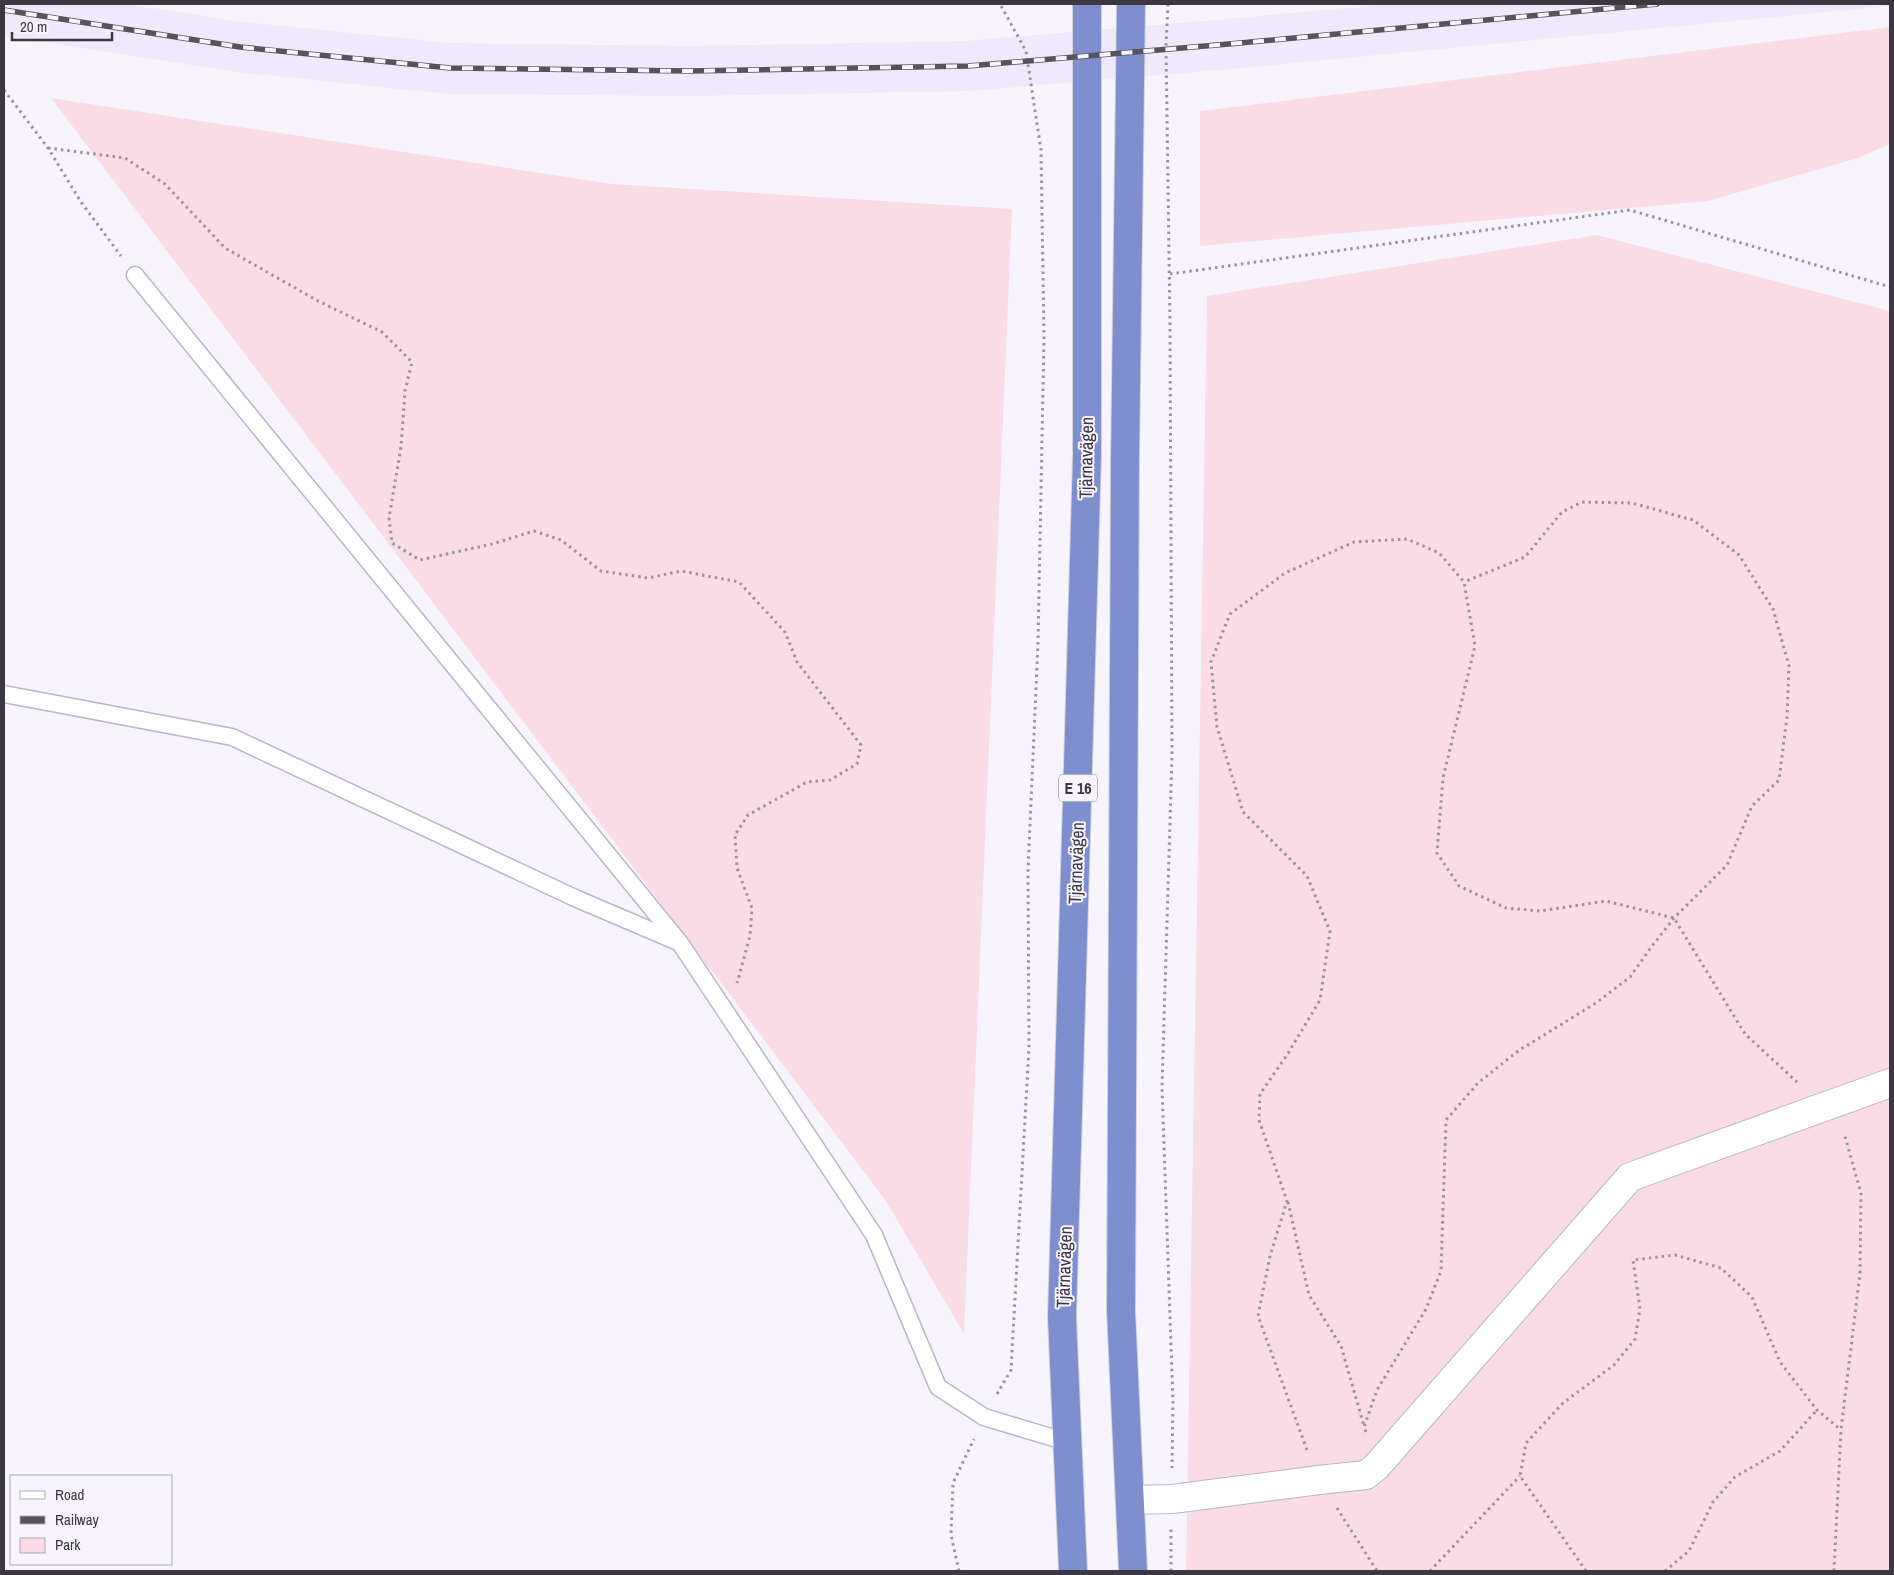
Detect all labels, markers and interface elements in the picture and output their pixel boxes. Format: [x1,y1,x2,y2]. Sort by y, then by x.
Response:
scale bar [12,10,112,42]
text: 20 m [20,16,47,37]
street label: Tjärnavägen [1073,417,1099,499]
road number: E 16 [1059,774,1097,801]
street label: Tjärnavägen [1062,822,1090,904]
street label: Tjärnavägen [1050,1226,1078,1308]
legend [10,1475,172,1565]
text: Road [55,1484,84,1505]
text: Railway [55,1509,100,1530]
text: Park [55,1534,81,1555]

